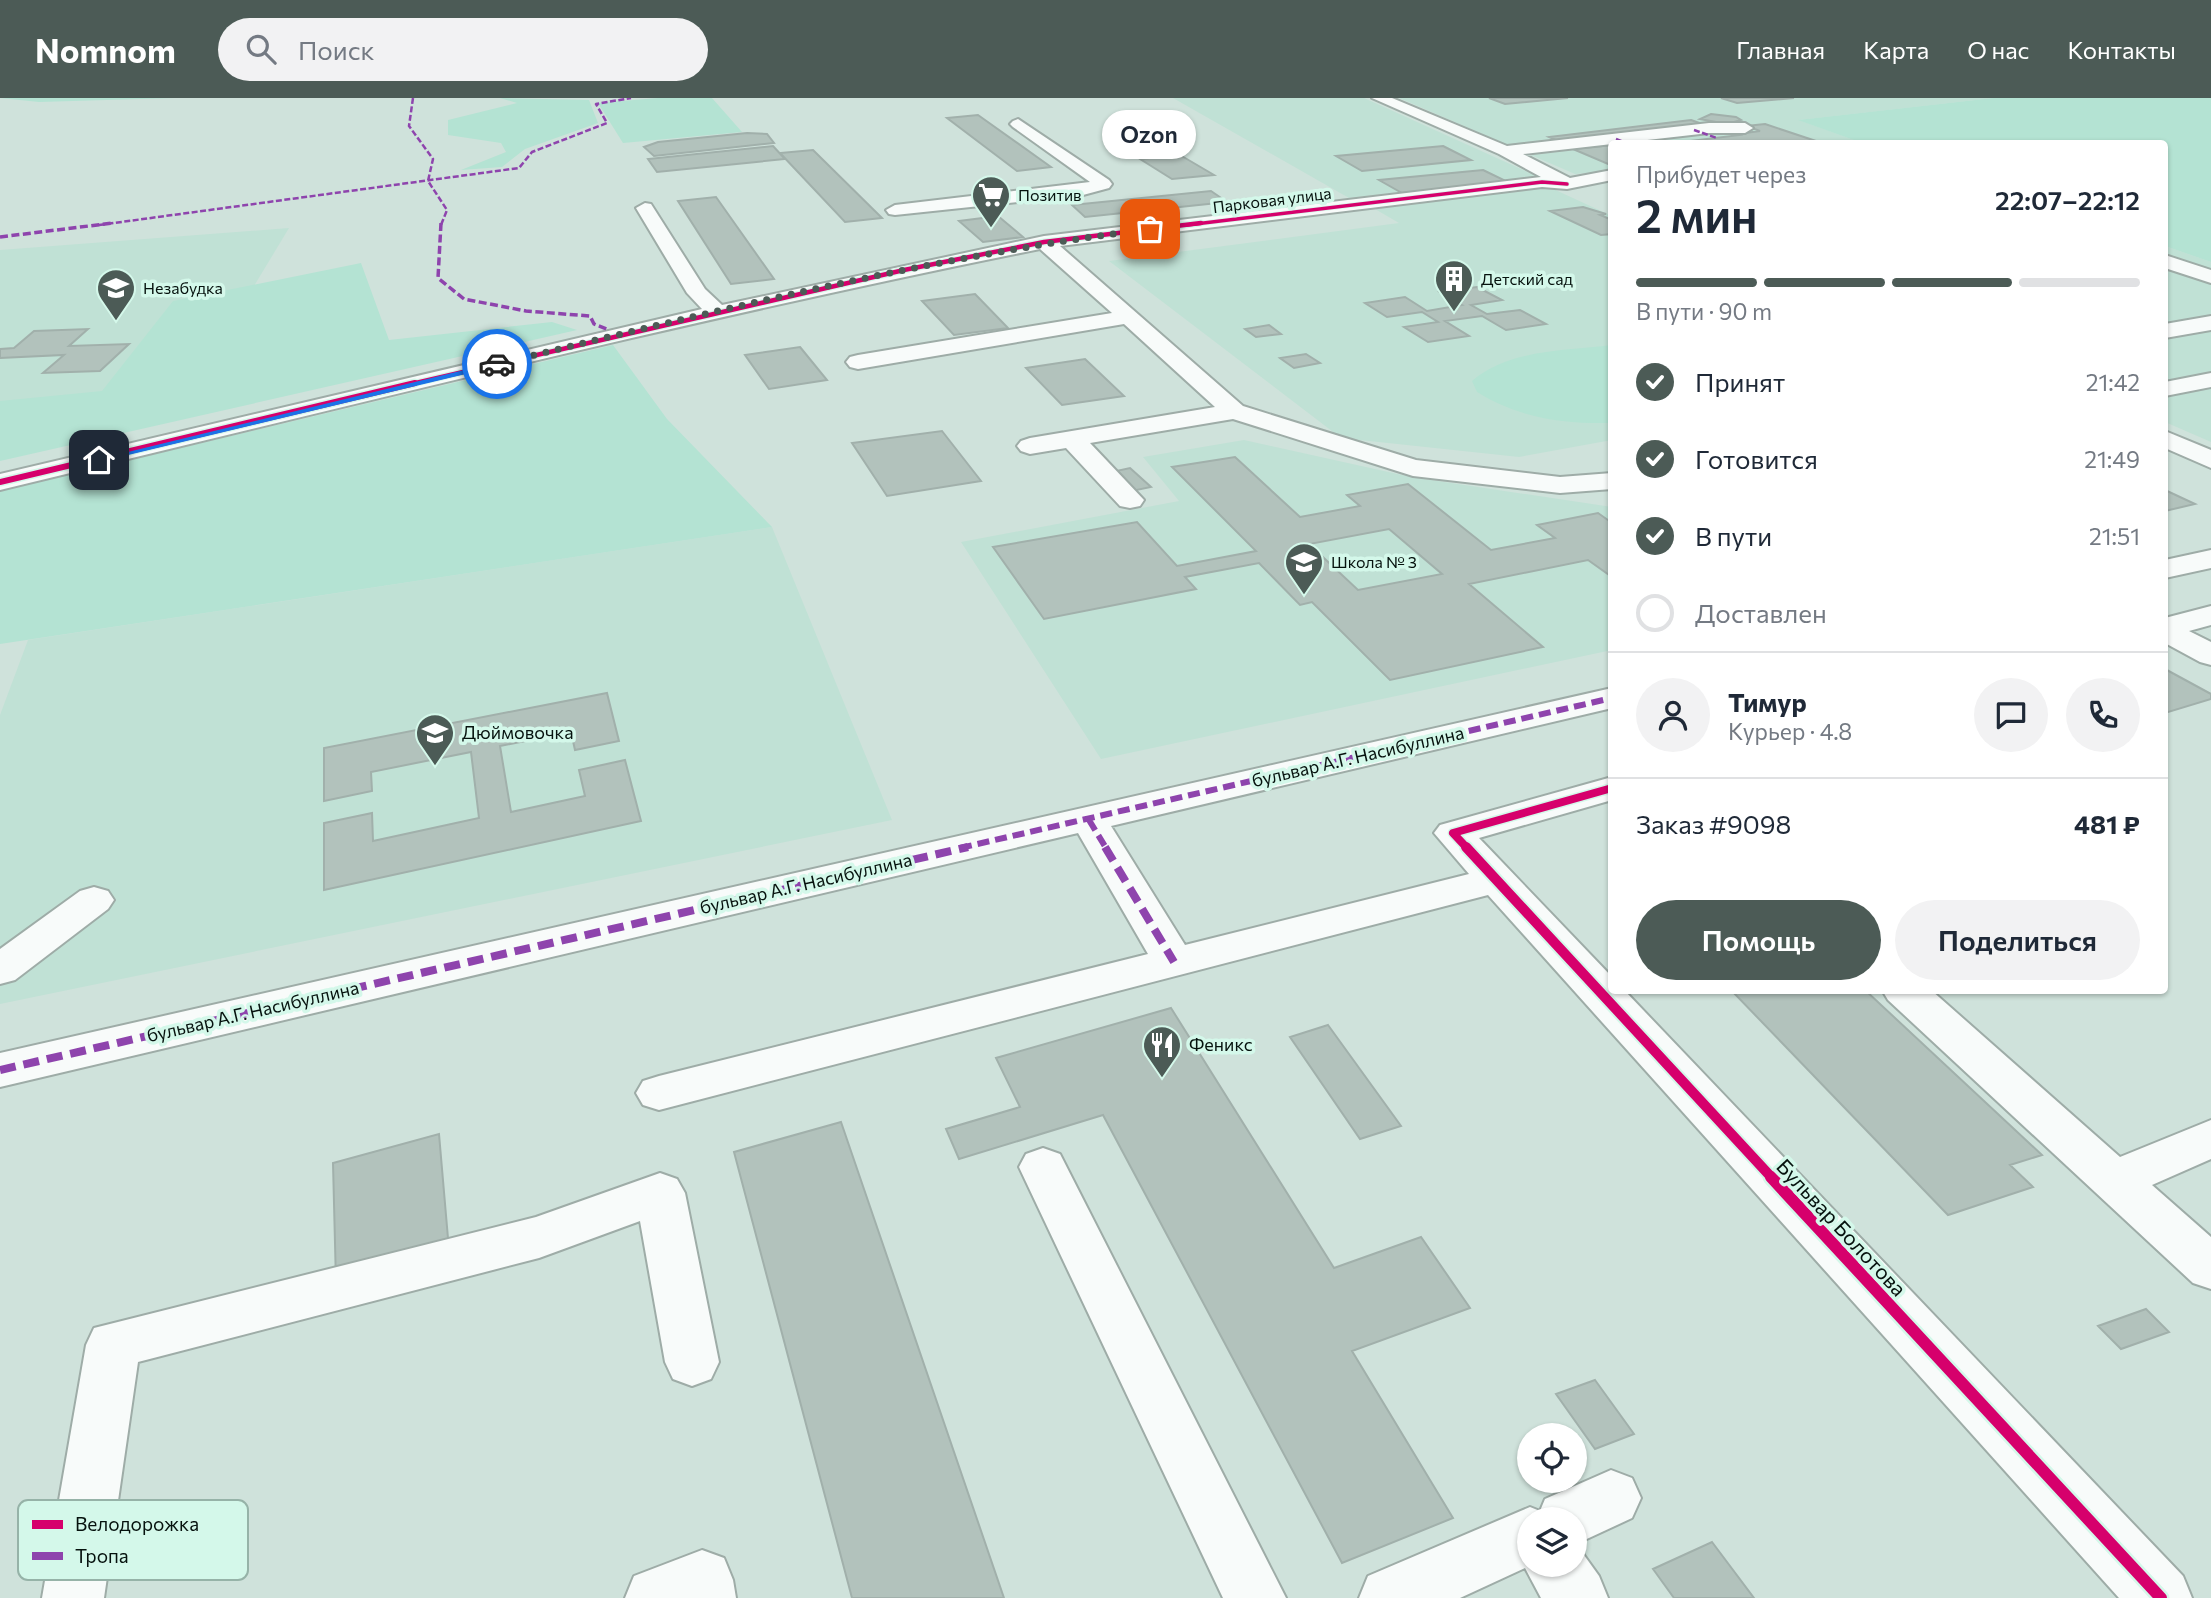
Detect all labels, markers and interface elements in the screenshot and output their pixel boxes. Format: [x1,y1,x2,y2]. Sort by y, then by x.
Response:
search box [218,18,708,81]
text: Nomnom [35,29,176,70]
icon: search [242,30,280,68]
text: Поиск [298,34,375,65]
text: Главная [1736,35,1825,64]
text: Карта [1863,35,1929,64]
text: О нас [1967,35,2029,64]
text: Контакты [2067,35,2176,64]
callout: Ozon [1103,110,1197,159]
text: Ozon [1120,120,1178,148]
text: Прибудет через [1636,160,1806,188]
supermarket icon: Позитив [970,174,1012,229]
street label: Парковая улица [1212,183,1332,216]
text: 22:07–22:12 [1995,184,2140,215]
place label: Позитив [1018,185,1082,204]
text: 2 мин [1636,186,1758,242]
pin [1120,199,1180,259]
icon: bag [1131,210,1169,248]
building icon: Детский сад [1433,258,1475,313]
school or university icon: Незабудка [95,267,137,322]
place label: Детский сад [1481,269,1573,288]
place label: Незабудка [143,278,223,297]
text: В пути · 90 m [1636,297,1772,325]
courier [462,329,532,399]
icon: car [478,345,516,383]
icon: check [1636,363,1674,401]
text: Принят [1695,366,1785,397]
text: 21:42 [2086,368,2140,396]
pin [69,430,129,490]
icon: check [1636,440,1674,478]
icon: home [80,441,118,479]
text: Готовится [1695,443,1818,474]
text: 21:49 [2084,445,2140,473]
icon: check [1636,517,1674,555]
text: В пути [1695,520,1772,551]
text: 21:51 [2089,522,2140,550]
school or university icon: Школа № 3 [1283,541,1325,596]
place label: Школа № 3 [1331,552,1417,571]
text: Доставлен [1695,597,1827,628]
button: person [1636,678,1710,752]
button: chat [1974,678,2048,752]
button: phone [2066,678,2140,752]
text: Тимур [1728,686,1807,717]
school or university icon: Дюймовочка [414,712,456,767]
text: Курьер · 4.8 [1728,717,1852,745]
place label: Дюймовочка [462,721,574,743]
street label: бульвар А.Г. Насибуллина [1250,721,1466,791]
text: Заказ #9098 [1636,808,1791,839]
text: 481 ₽ [2074,808,2140,839]
street label: бульвар А.Г. Насибуллина [698,848,914,918]
button: Помощь [1636,900,1881,980]
button: Поделиться [1895,900,2140,980]
street label: бульвар А.Г. Насибуллина [145,976,361,1046]
restaurant icon: Феникс [1141,1024,1183,1079]
place label: Феникс [1189,1033,1253,1055]
street label: Бульвар Болотова [1772,1153,1912,1301]
map controls [1517,1423,1587,1577]
button: locate [1517,1423,1587,1493]
legend [18,1500,248,1580]
button: layers [1517,1507,1587,1577]
text: Велодорожка [75,1512,199,1535]
text: Тропа [75,1544,129,1567]

